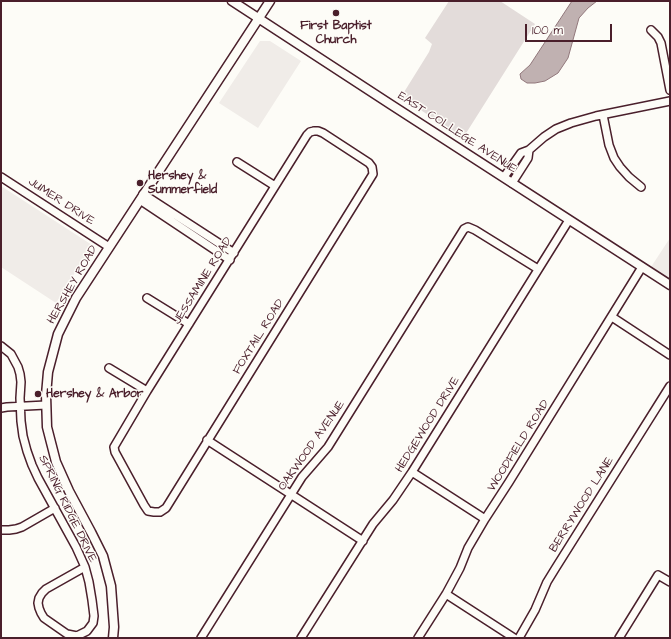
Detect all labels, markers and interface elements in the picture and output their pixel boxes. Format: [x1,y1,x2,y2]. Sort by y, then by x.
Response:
marker: First Baptist Church [331,8,341,18]
scale bar [527,16,614,42]
place label: First Baptist Church [300,19,372,47]
text: 100 m [532,22,563,39]
street label: EAST COLLEGE AVENUE [395,89,519,177]
place label: Hershey & Summerfield [148,169,217,197]
street label: JUMER DRIVE [25,175,97,229]
marker: Hershey & Summerfield [135,178,145,188]
street label: JESSAMINE ROAD [170,235,236,327]
street label: HERSHEY ROAD [45,243,101,327]
street label: FOXTAIL ROAD [230,297,288,377]
street label: HEDGEWOOD DRIVE [393,374,463,476]
place label: Hershey & Arbor [46,387,143,401]
marker: Hershey & Arbor [33,389,43,399]
street label: OAKWOOD AVENUE [276,398,348,494]
street label: WOODFIELD ROAD [485,398,553,494]
street label: SPRING RIDGE DRIVE [35,453,99,565]
street label: BERRYWOOD LANE [547,455,617,555]

